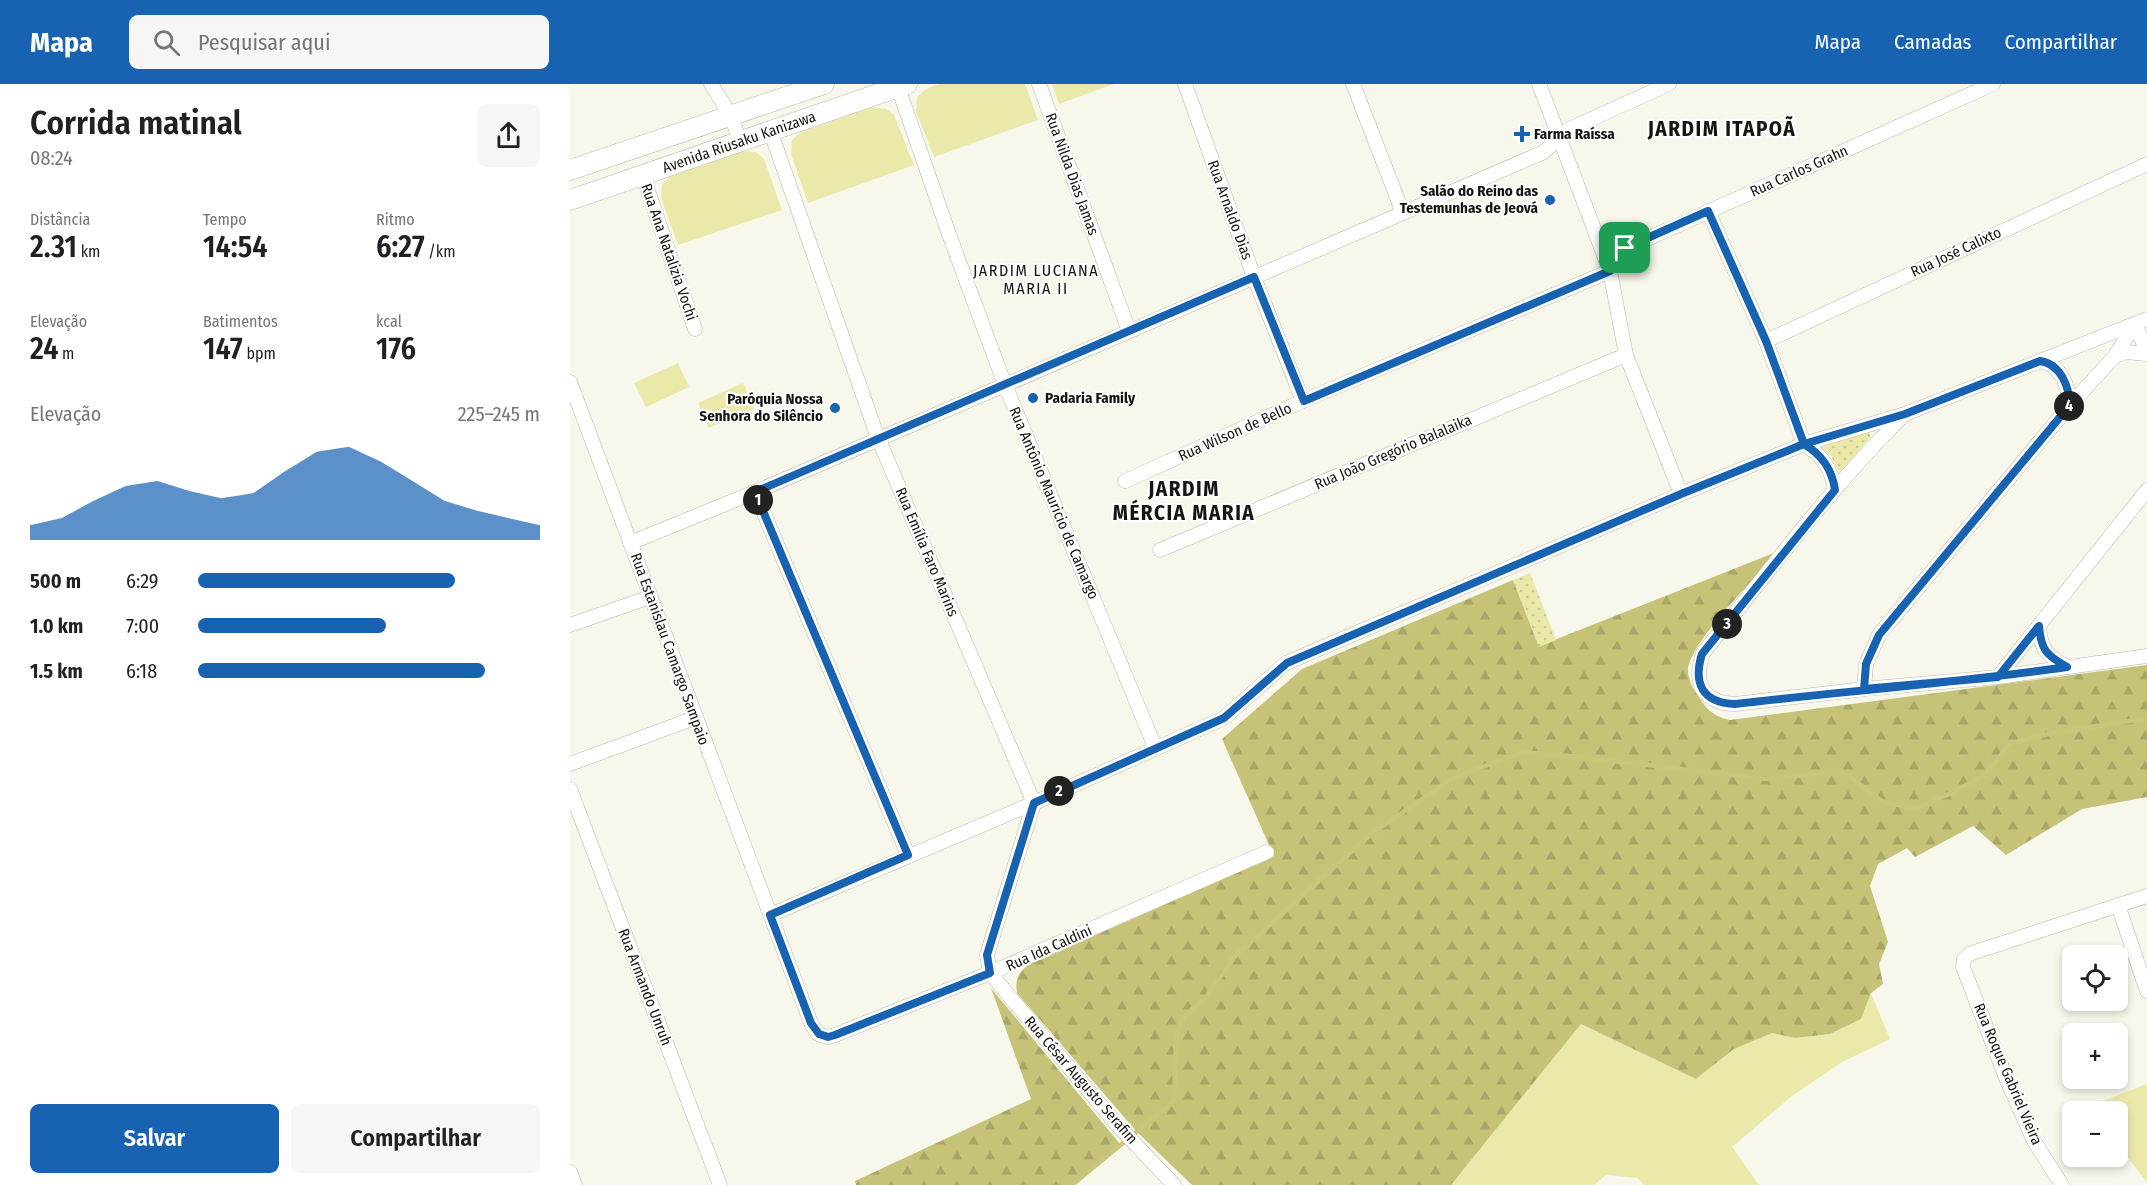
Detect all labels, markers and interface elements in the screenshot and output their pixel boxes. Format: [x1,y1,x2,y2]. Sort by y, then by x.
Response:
search box [129,15,549,69]
text: Mapa [30,26,93,59]
icon: search [150,26,183,59]
text: Pesquisar aqui [198,29,330,56]
text: Mapa [1815,29,1861,55]
text: Camadas [1894,29,1972,55]
text: Compartilhar [2005,29,2117,55]
text: Corrida matinal [30,103,242,143]
button: share [477,104,540,167]
street label: Avenida Riusaku Kanizawa [660,107,818,177]
street label: Rua Nilda Dias Jamas [1042,110,1102,238]
district label: JARDIM ITAPOÃ [1647,116,1796,142]
place label: Farma Raíssa [1534,125,1615,143]
marker: Farma Raíssa [1515,127,1529,141]
street label: Rua Carlos Grahn [1747,141,1851,201]
text: 08:24 [30,146,73,170]
street label: Rua Arnaldo Dias [1204,158,1256,262]
street label: Rua Ana Natalizia Vochi [637,181,701,323]
place label: Salão do Reino das Testemunhas de Jeová [1400,182,1539,217]
marker: Salão do Reino das Testemunhas de Jeová [1543,193,1557,207]
text: Distância [30,210,90,229]
text: Tempo [203,210,247,229]
text: Ritmo [376,210,415,229]
pin [1599,222,1650,273]
street label: Rua José Calixto [1908,223,2004,281]
text: 2.31 [30,229,77,265]
text: 14:54 [203,229,267,265]
text: 6:27 [376,229,424,265]
icon: arrive [1608,231,1641,264]
text: km [77,242,100,261]
text: /km [424,242,456,261]
district label: JARDIM LUCIANA MARIA II [973,261,1099,298]
text: Elevação [30,312,87,331]
text: Batimentos [203,312,278,331]
text: kcal [376,312,402,331]
text: 24 [30,331,58,367]
text: 147 [203,331,243,367]
text: 176 [376,331,416,367]
text: m [58,344,74,363]
text: bpm [243,344,276,363]
place label: Padaria Family [1045,389,1136,407]
place label: Paróquia Nossa Senhora do Silêncio [699,390,824,425]
marker: Padaria Family [1026,391,1040,405]
pin: 4 [2054,391,2084,421]
text: 4 [2065,396,2073,415]
street label: Rua Wilson de Bello [1176,399,1294,465]
marker: Paróquia Nossa Senhora do Silêncio [828,401,842,415]
text: Elevação [30,402,101,426]
text: 225–245 m [458,402,540,426]
street label: Rua Antônio Mauricio de Camargo [1005,404,1103,602]
street label: Rua João Gregório Balalaika [1312,411,1474,493]
district label: JARDIM MÉRCIA MARIA [1113,476,1255,526]
pin: 1 [743,485,773,515]
street label: Rua Emília Faro Marins [892,485,962,619]
text: 1 [755,490,761,509]
street label: Rua Estanislau Camargo Sampaio [627,550,713,748]
text: 500 m [30,569,81,593]
text: 6:29 [126,569,159,593]
pin: 3 [1712,609,1742,639]
text: 1.0 km [30,614,83,638]
text: 7:00 [126,614,159,638]
text: 3 [1723,614,1731,633]
text: 1.5 km [30,659,83,683]
text: 6:18 [126,659,157,683]
pin: 2 [1044,776,1074,806]
text: 2 [1055,781,1063,800]
street label: Rua Ida Caldini [1003,921,1095,975]
street label: Rua Armando Unruh [614,926,676,1048]
map controls [2062,945,2128,1167]
button: locate [2062,945,2128,1011]
street label: Rua Roque Gabriel Vieira [1970,1000,2046,1148]
street label: Rua César Augusto Serafim [1021,1012,1141,1148]
button: + [2062,1023,2128,1089]
button: − [2062,1101,2128,1167]
button: Salvar [30,1104,279,1173]
button: Compartilhar [291,1104,540,1173]

